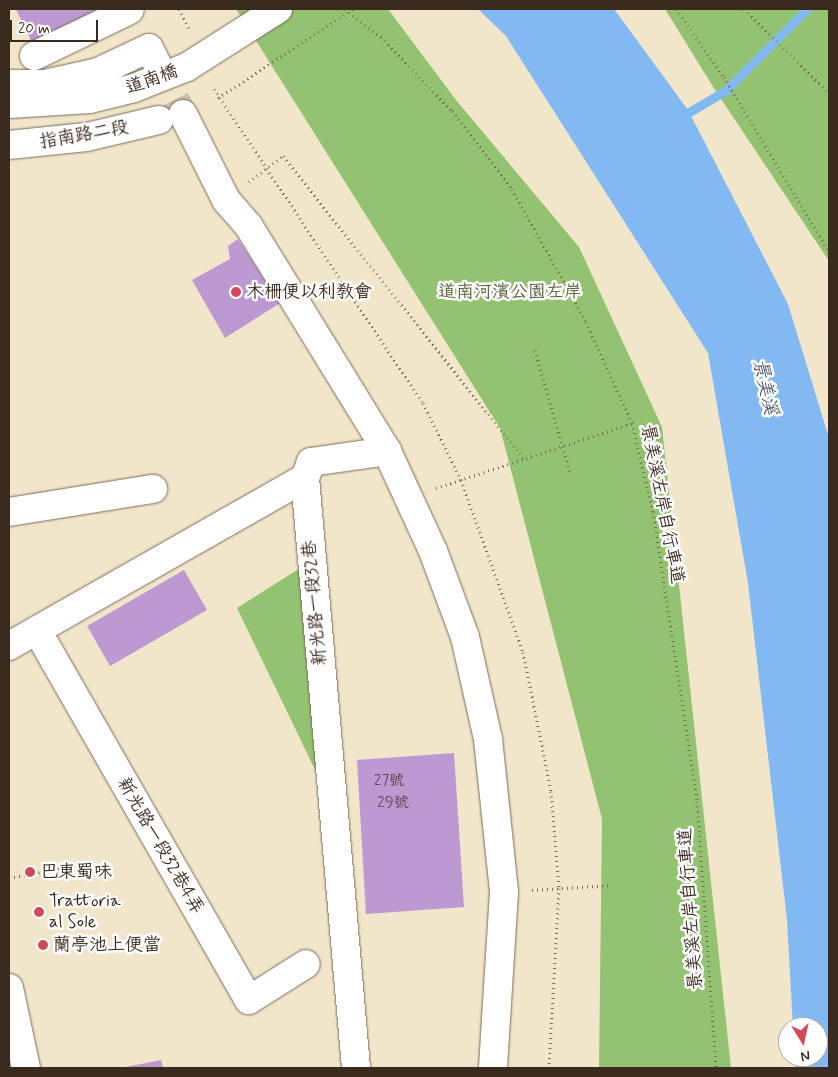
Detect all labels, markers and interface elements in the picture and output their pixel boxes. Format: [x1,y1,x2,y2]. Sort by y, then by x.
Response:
scale bar [12,10,100,42]
text: 20 m [18,19,50,39]
street label: 道南橋 [123,61,181,99]
street label: 指南路二段 [38,117,130,153]
place label: 木柵便以利教會 [246,281,372,303]
park label: 道南河濱公園左岸 [438,281,582,303]
marker: 木柵便以利教會 [230,286,242,298]
water label: 景美溪 [748,357,782,417]
street label: 景美溪左岸自行車道 [636,422,688,586]
street label: 新光路一段32巷 [299,539,331,667]
house number: 27號 [374,773,404,791]
street label: 新光路一段32巷4弄 [112,774,208,918]
house number: 29號 [377,795,409,813]
street label: 景美溪左岸自行車道 [675,827,707,991]
place label: 巴東蜀味 [40,861,112,883]
marker: 巴東蜀味 [24,866,36,878]
place label: Trattoria al Sole [49,891,121,934]
marker: Trattoria al Sole [33,906,45,918]
place label: 蘭亭池上便當 [53,934,161,956]
marker: 蘭亭池上便當 [37,939,49,951]
north arrow [778,1017,828,1067]
text: N [799,1046,812,1065]

